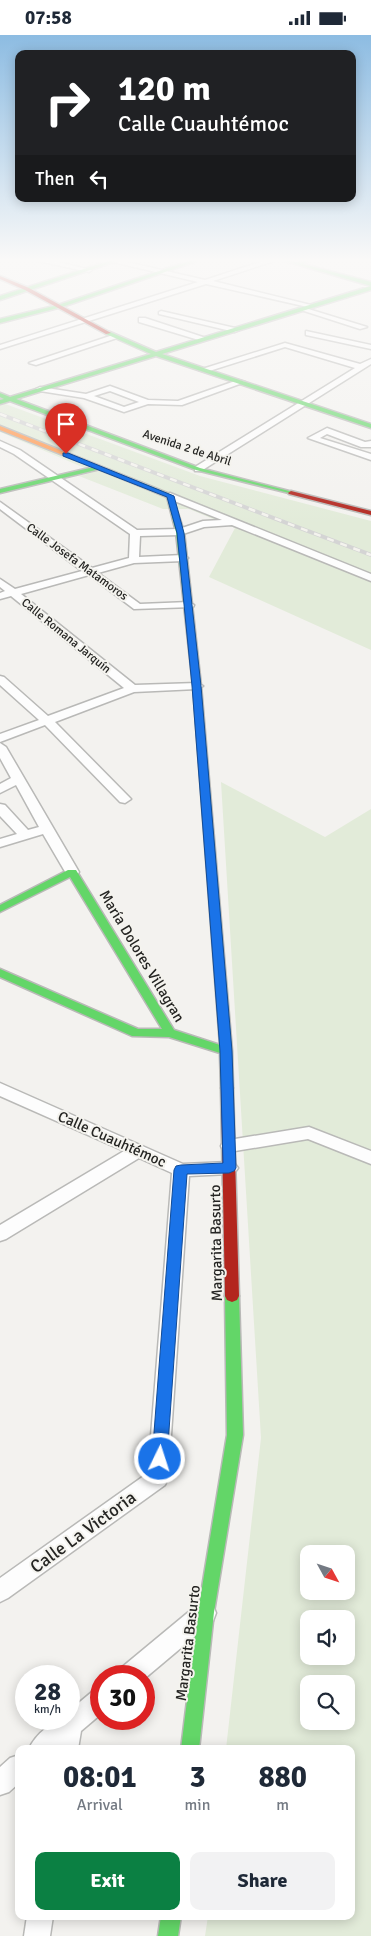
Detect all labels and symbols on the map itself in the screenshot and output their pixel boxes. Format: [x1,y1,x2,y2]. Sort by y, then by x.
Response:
pin [45,403,87,454]
street label: Avenida 2 de Abril [141,427,234,470]
street label: Calle Josefa Matamoros [23,520,131,604]
street label: Calle Romana Jarquín [18,595,114,677]
street label: María Dolores Villagran [95,887,189,1025]
street label: Calle Cuauhtémoc [55,1107,169,1171]
street label: Margarita Basurto [206,1184,226,1302]
position arrow [133,1432,185,1484]
street label: Calle La Victoria [26,1486,140,1578]
north arrow [300,1545,355,1600]
street label: Margarita Basurto [172,1584,204,1702]
speed limit sign: 30 [90,1665,155,1730]

